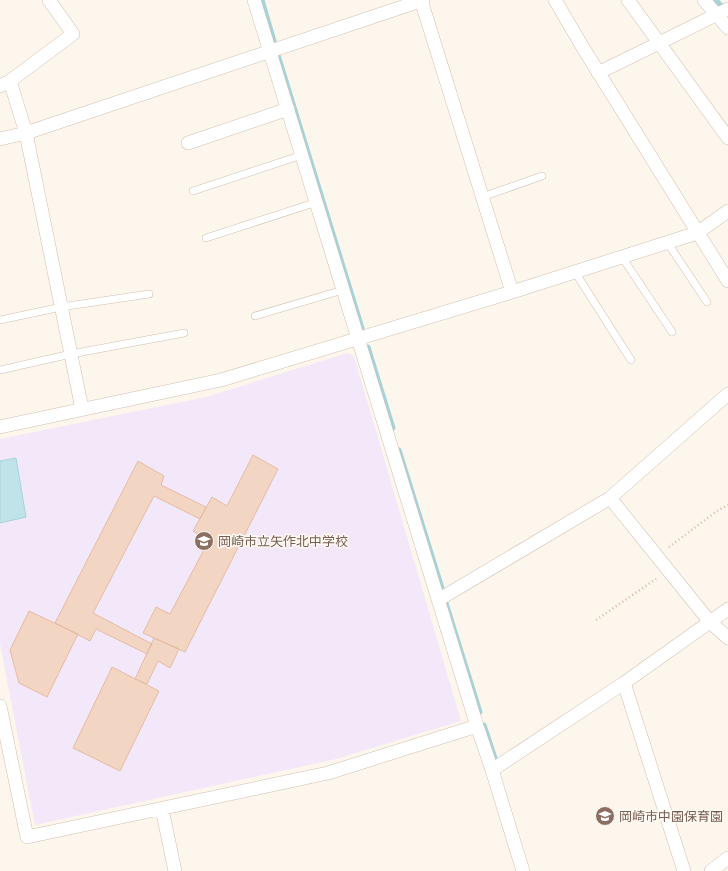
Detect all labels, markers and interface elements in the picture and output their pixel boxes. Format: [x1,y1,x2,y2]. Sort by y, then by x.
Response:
school or university icon: 岡崎市立矢作北中学校 [193,530,215,552]
place label: 岡崎市立矢作北中学校 [218,532,348,550]
school or university icon: 岡崎市中園保育園 [594,805,616,827]
place label: 岡崎市中園保育園 [619,807,723,825]

